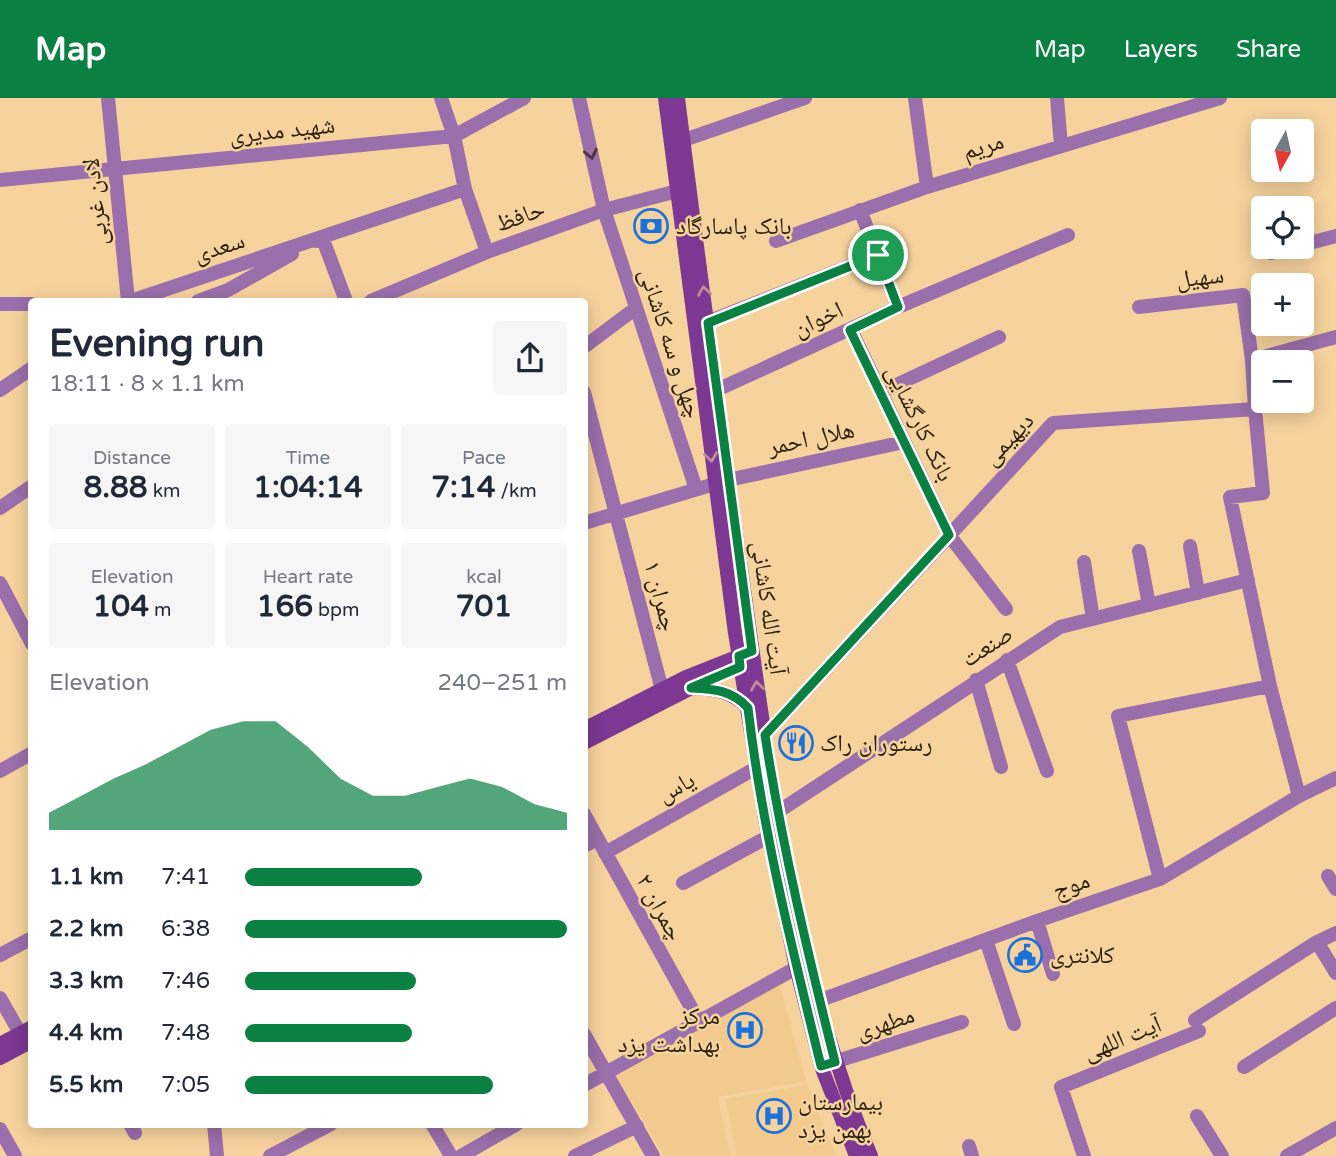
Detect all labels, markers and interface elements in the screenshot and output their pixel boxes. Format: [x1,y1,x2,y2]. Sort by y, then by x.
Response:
text: Map [35,30,106,69]
text: Map [1034,35,1086,64]
text: Layers [1124,35,1198,64]
text: Share [1236,35,1301,64]
street label: شهید مدیری [228,111,336,150]
north arrow [1251,119,1314,182]
map controls [1251,119,1314,413]
street label: مریم [959,127,1008,167]
one-way arrow [583,148,598,160]
street label: لادن غربی [76,157,114,247]
street label: حافظ [492,194,549,239]
button: locate [1251,196,1314,259]
bank icon: بانک پاسارگاد [632,207,670,245]
place label: بانک پاسارگاد [676,212,792,241]
pin [848,225,908,285]
street label: سعدی [190,226,248,269]
icon: arrive [859,236,897,274]
street label: سهیل [1175,261,1225,294]
street label: چهل و سه کاشانی [633,264,708,422]
button: + [1251,273,1314,336]
one-way arrow [697,285,712,297]
street label: اخوان [789,295,848,344]
text: Evening run [49,321,264,367]
button: share [493,321,567,395]
button: − [1251,350,1314,413]
street label: بانک کارگشایی [879,360,960,486]
text: 18:11 · 8 × 1.1 km [49,370,245,398]
street label: دیهیمی [976,407,1040,472]
street label: هلال احمر [764,415,857,462]
text: Distance [93,447,171,469]
text: Time [286,447,330,469]
text: Pace [462,447,506,469]
one-way arrow [704,451,719,463]
text: 8.88 [84,469,148,506]
text: 1:04:14 [253,469,363,506]
text: 7:14 [431,469,496,506]
text: km [148,480,180,502]
text: /km [496,480,537,502]
street label: آیت الله کاشانی [745,539,792,678]
street label: چمران ۱ [637,558,684,634]
text: Elevation [90,566,174,588]
text: Heart rate [263,566,353,588]
text: kcal [466,566,502,588]
text: 104 [93,588,149,625]
text: 166 [257,588,313,625]
text: 701 [456,588,512,625]
text: m [149,599,171,621]
text: bpm [313,599,359,621]
street label: صنعت [956,619,1018,674]
text: Elevation [49,669,150,697]
text: 240–251 m [438,669,567,697]
one-way arrow [750,680,765,692]
restaurant icon: رستوران راک [777,724,815,762]
place label: رستوران راک [820,729,933,758]
street label: یاس [652,765,700,809]
text: 1.1 km [49,863,124,891]
text: 7:41 [161,863,210,891]
street label: موج [1049,866,1094,905]
street label: چمران ۲ [630,869,690,946]
text: 2.2 km [49,915,124,943]
text: 6:38 [161,915,210,943]
public building icon: کلانتری [1006,936,1044,974]
place label: کلانتری [1050,941,1114,970]
text: 3.3 km [49,967,124,995]
text: 7:46 [161,967,210,995]
street label: مطهری [852,1000,918,1046]
place label: مرکز بهداشت یزد [618,1002,720,1059]
street label: آیت اللهی [1079,1009,1167,1067]
hospital icon: مرکز بهداشت یزد [726,1011,764,1049]
text: 4.4 km [49,1019,123,1047]
text: 7:48 [161,1019,210,1047]
text: 5.5 km [49,1071,123,1099]
text: 7:05 [161,1071,210,1099]
place label: بیمارستان بهمن یزد [798,1088,883,1145]
hospital icon: بیمارستان بهمن یزد [755,1097,793,1135]

